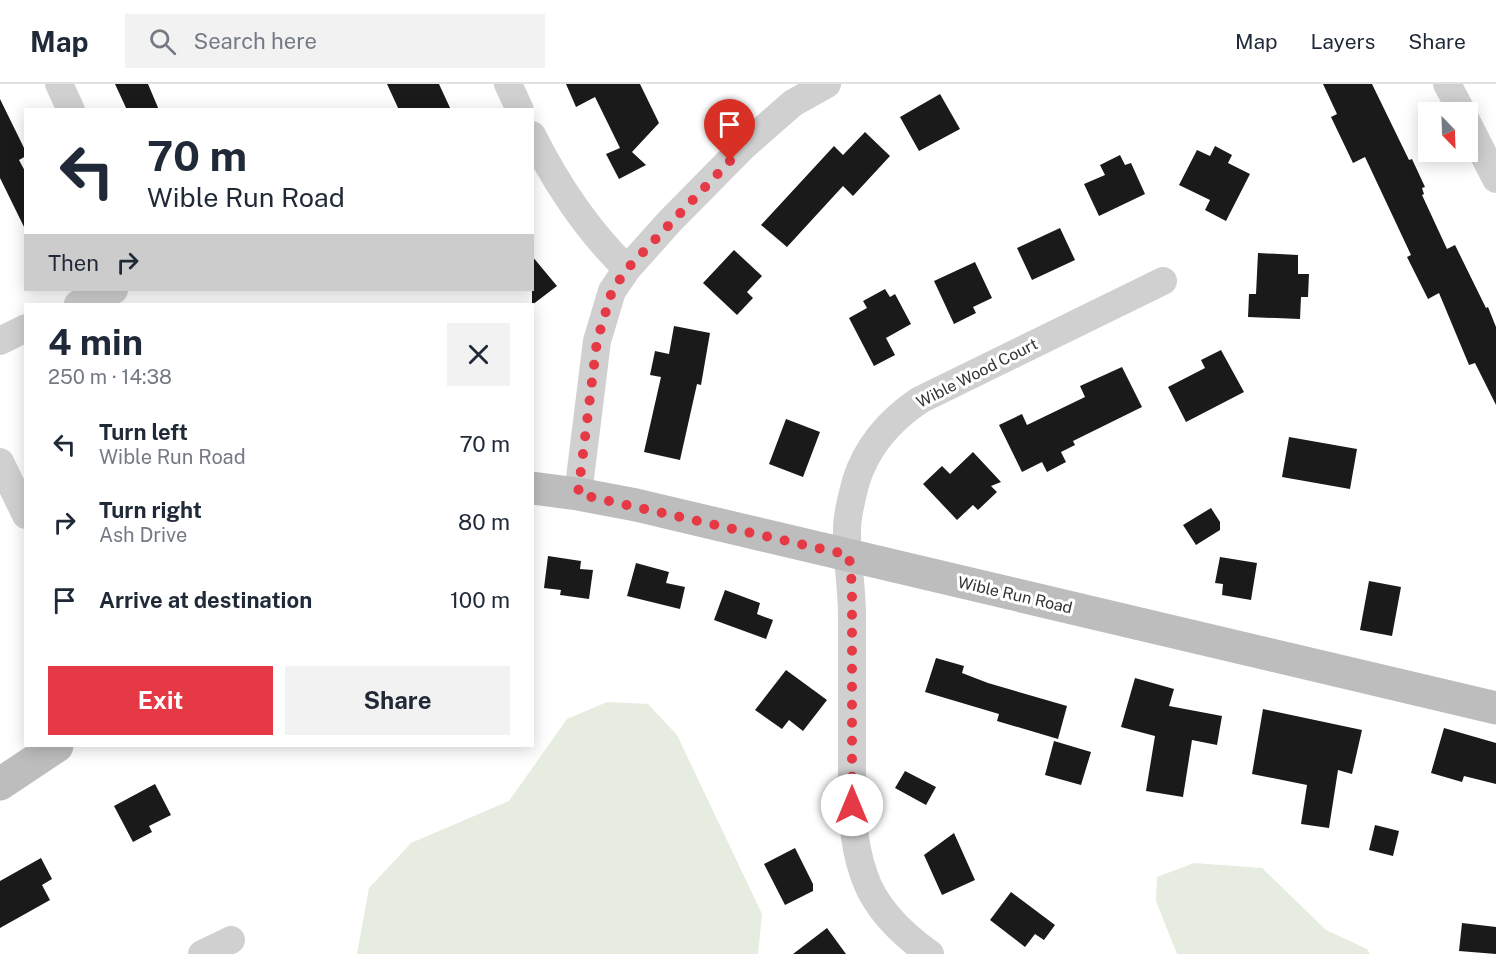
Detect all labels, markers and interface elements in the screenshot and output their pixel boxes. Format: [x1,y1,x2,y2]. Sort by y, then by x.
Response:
search box [125,14,545,68]
text: Map [30,25,89,58]
icon: search [146,25,179,58]
text: Search here [194,28,317,54]
text: Map [1235,29,1278,54]
text: Layers [1311,29,1375,54]
text: Share [1408,29,1466,54]
pin [704,99,755,161]
north arrow [1418,102,1478,162]
map controls [1418,102,1478,162]
icon: arrive [713,108,746,141]
text: 70 m [147,131,247,180]
icon: left [48,132,126,210]
text: Wible Run Road [147,181,345,213]
icon: right [111,246,144,279]
text: Then [48,250,99,276]
text: 4 min [48,321,143,363]
button: close [447,323,510,386]
street label: Wible Wood Court [913,334,1041,412]
text: 250 m · 14:38 [48,365,172,389]
text: Turn left [99,419,188,445]
icon: left [48,428,81,461]
text: 70 m [459,431,510,457]
text: Wible Run Road [99,445,246,469]
text: Turn right [99,497,202,523]
icon: right [48,506,81,539]
text: 80 m [458,509,510,535]
text: Ash Drive [99,523,187,547]
street label: Wible Run Road [956,573,1074,617]
icon: arrive [48,584,81,617]
text: Arrive at destination [99,587,312,613]
text: 100 m [450,587,510,613]
button: Exit [48,666,273,735]
button: Share [285,666,510,735]
position arrow [820,773,884,837]

